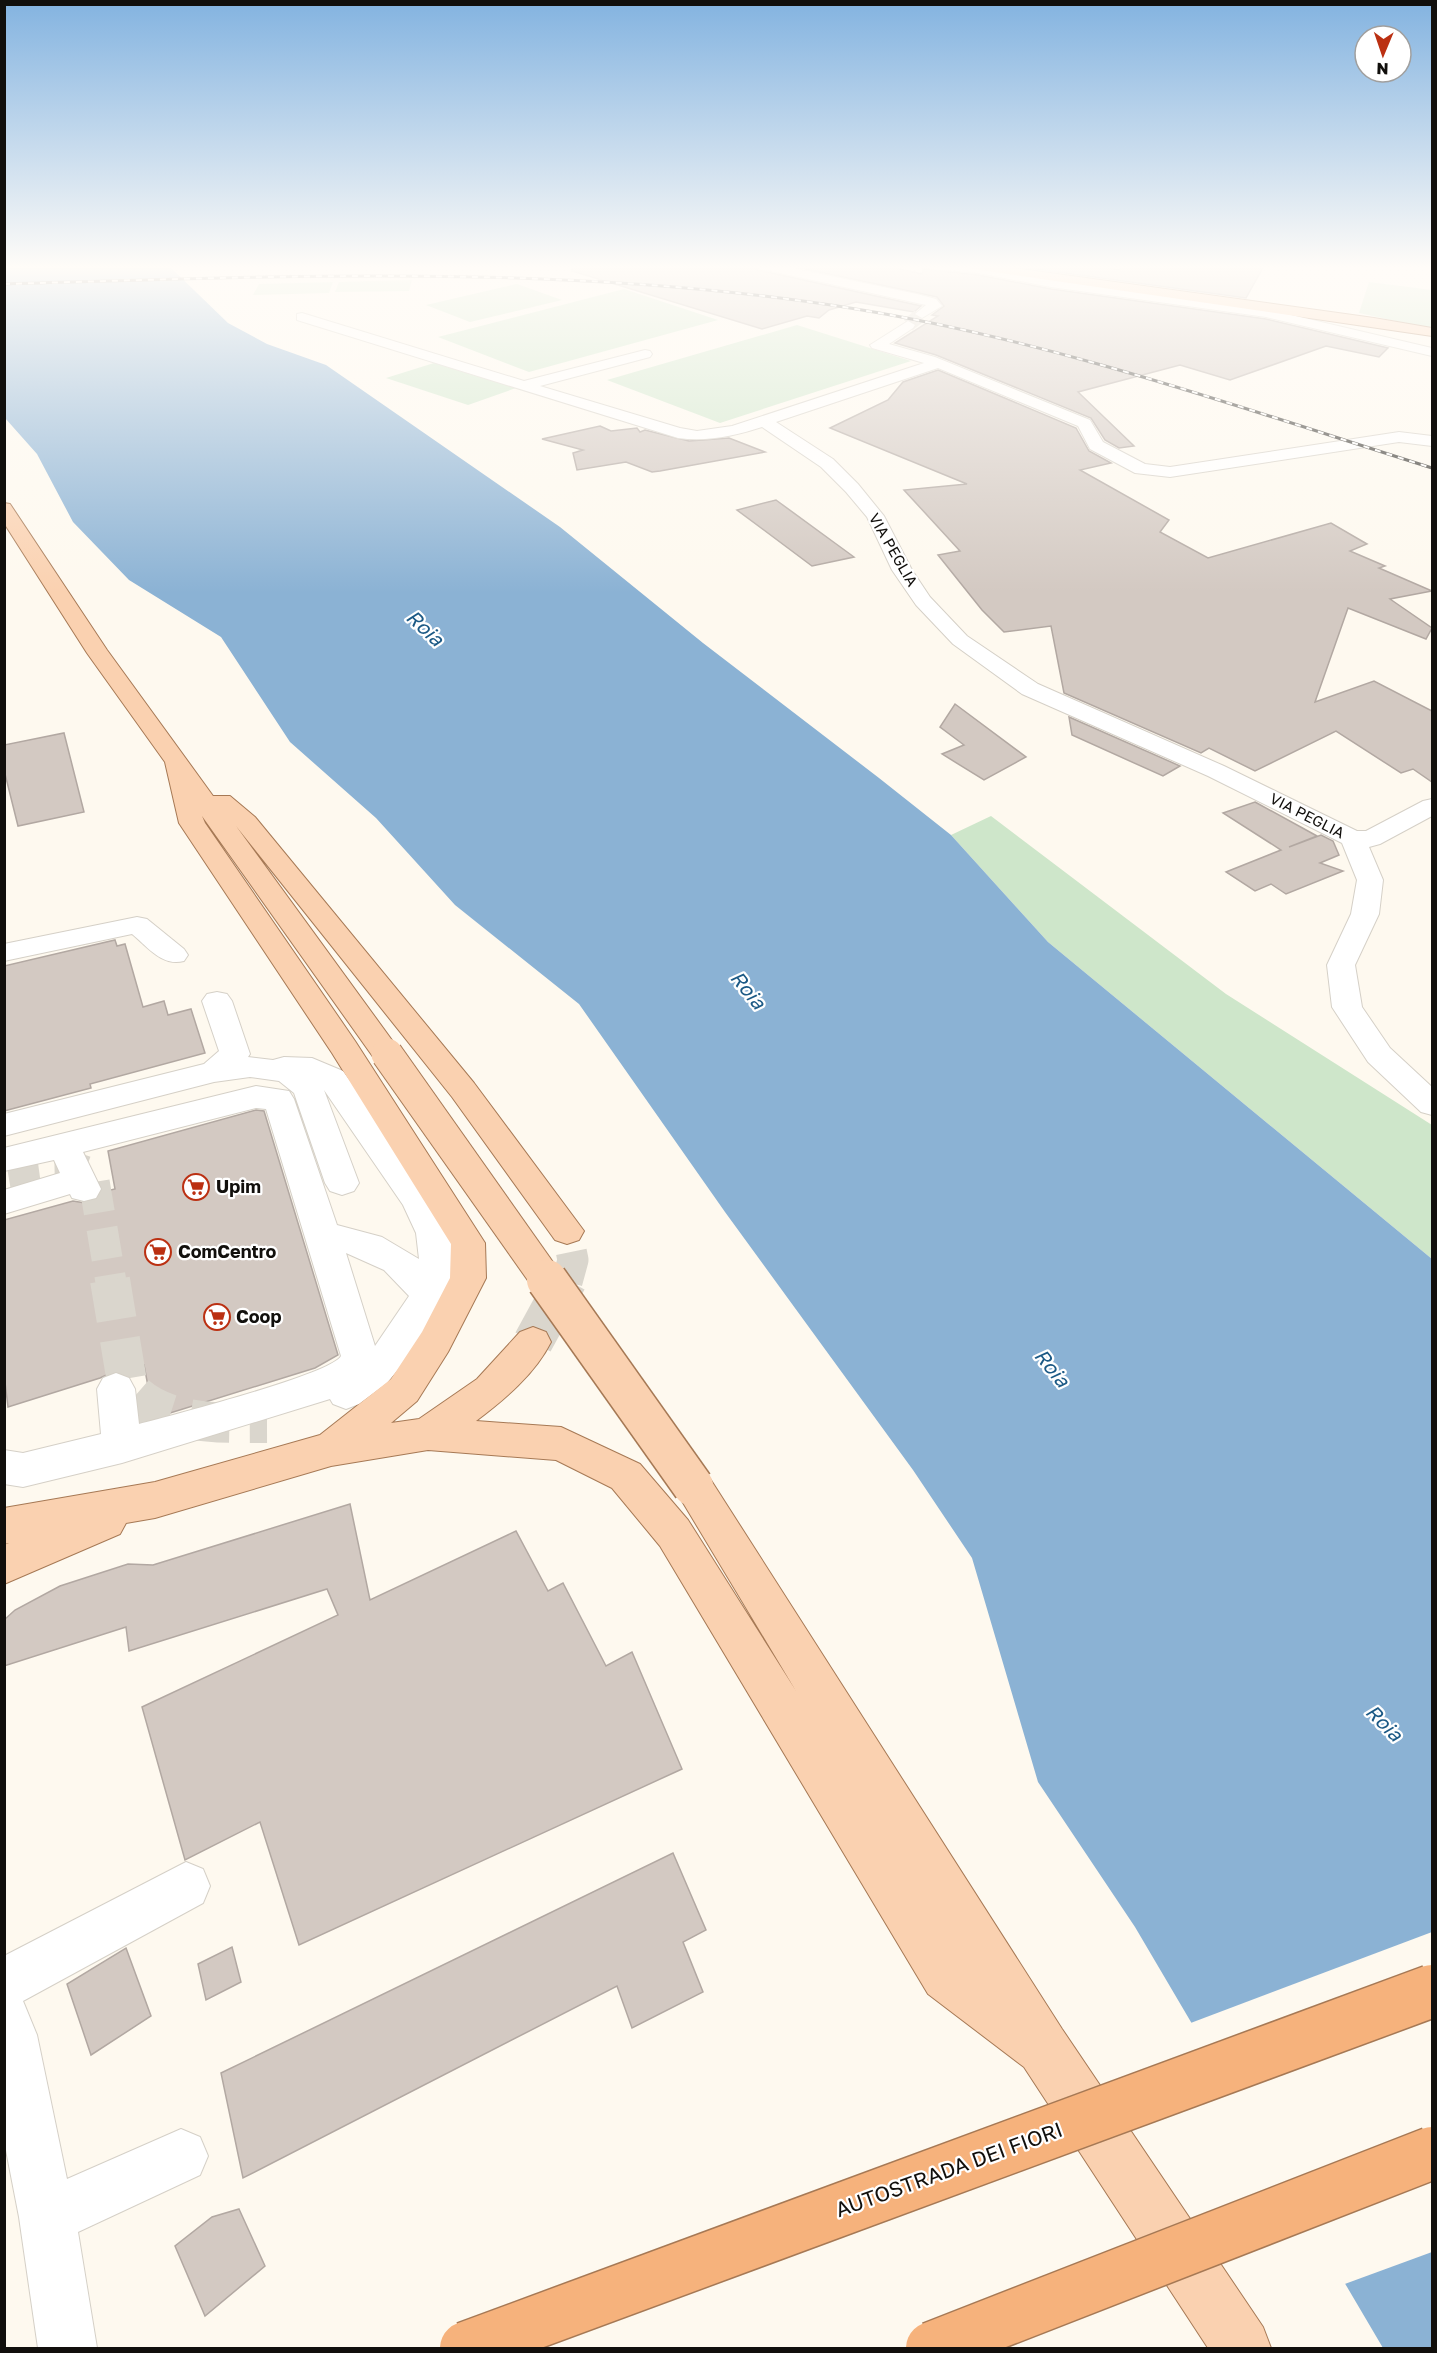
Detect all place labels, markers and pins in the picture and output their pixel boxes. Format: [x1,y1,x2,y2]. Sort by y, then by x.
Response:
supermarket icon: Upim [181,1172,211,1202]
place label: Upim [216,1175,261,1197]
supermarket icon: ComCentro [143,1237,173,1267]
place label: ComCentro [178,1240,277,1262]
supermarket icon: Coop [202,1302,232,1332]
place label: Coop [236,1305,281,1327]

